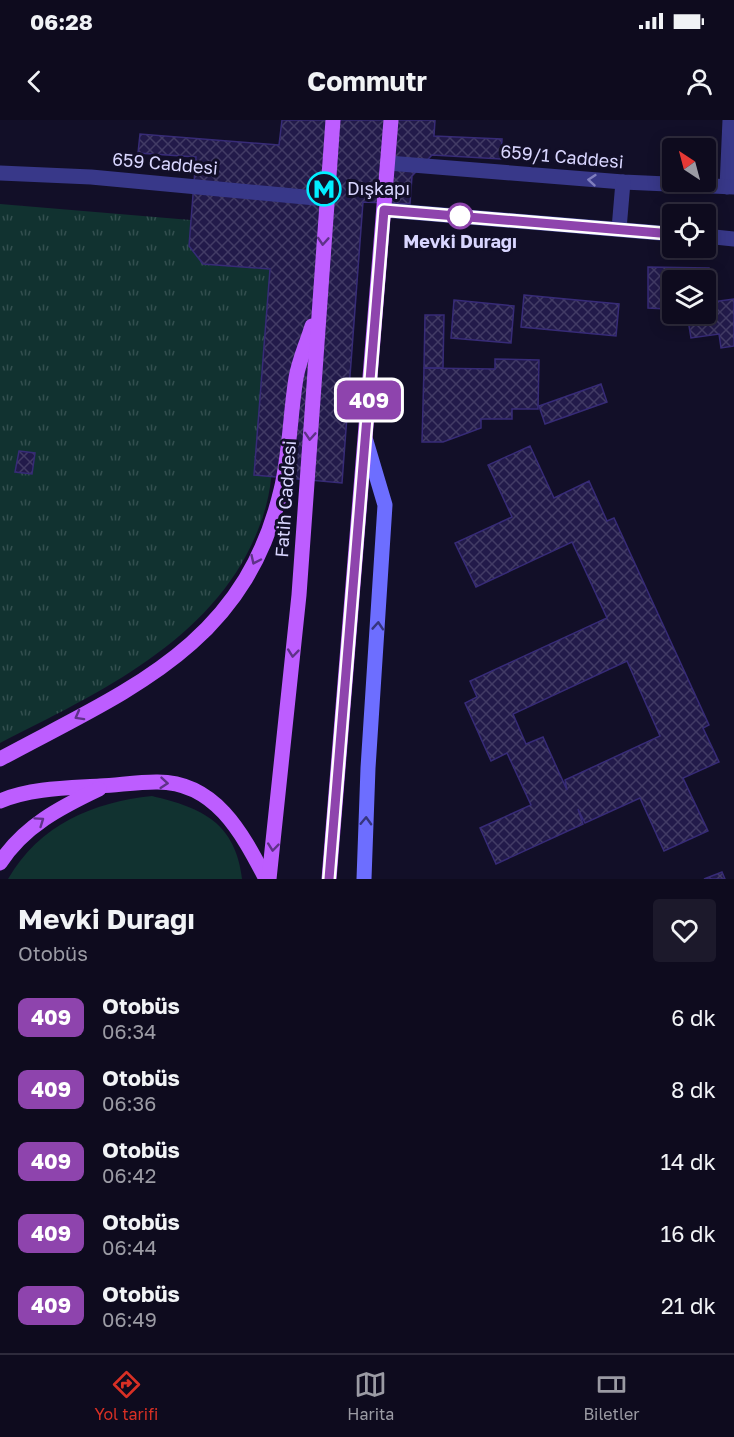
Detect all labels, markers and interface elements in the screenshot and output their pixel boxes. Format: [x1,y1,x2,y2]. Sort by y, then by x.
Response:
text: 06:28 [30,8,93,35]
icon: back [18,65,51,98]
text: Commutr [307,65,427,97]
icon: person [683,65,716,98]
north arrow [662,138,716,192]
map controls [662,138,716,324]
street label: 659/1 Caddesi [500,140,625,172]
street label: 659 Caddesi [111,147,219,179]
metro station icon: Dışkapı [306,171,342,207]
one-way arrow [587,174,596,187]
place label: Dışkapı [347,177,410,199]
marker: Mevki Durağı [447,203,473,229]
button: locate [662,204,716,258]
place label: Mevki Durağı [403,230,517,252]
one-way arrow [317,237,330,246]
button: layers [662,270,716,324]
line badge: 409 [334,380,404,420]
text: 409 [349,387,389,413]
one-way arrow [304,431,317,440]
street label: Fatih Caddesi [270,440,300,558]
one-way arrow [251,553,263,564]
one-way arrow [371,621,384,630]
one-way arrow [287,648,300,658]
one-way arrow [75,709,85,720]
one-way arrow [159,776,169,789]
one-way arrow [360,816,373,825]
one-way arrow [34,817,45,828]
one-way arrow [267,842,280,851]
button: heart [653,899,716,962]
text: Mevki Durağı [18,902,195,935]
text: Otobüs [18,941,88,965]
text: Otobüs [102,992,180,1019]
text: 409 [31,1004,71,1030]
text: 6 dk [671,1004,716,1031]
text: 06:34 [102,1019,156,1043]
text: Otobüs [102,1064,180,1091]
text: 409 [31,1076,71,1102]
text: 8 dk [671,1076,716,1103]
text: 06:36 [102,1091,156,1115]
text: Otobüs [102,1136,180,1163]
text: 409 [31,1148,71,1174]
text: 14 dk [660,1148,716,1175]
text: 06:42 [102,1163,156,1187]
text: Otobüs [102,1208,180,1235]
text: 409 [31,1220,71,1246]
text: 16 dk [661,1220,716,1247]
text: 06:44 [102,1235,157,1259]
text: Otobüs [102,1280,180,1307]
text: 409 [31,1292,71,1318]
text: 21 dk [661,1292,716,1319]
text: 06:49 [102,1307,157,1331]
tab: Yol tarifi [94,1368,158,1424]
tab: Harita [347,1368,394,1424]
tab: Biletler [583,1368,640,1424]

